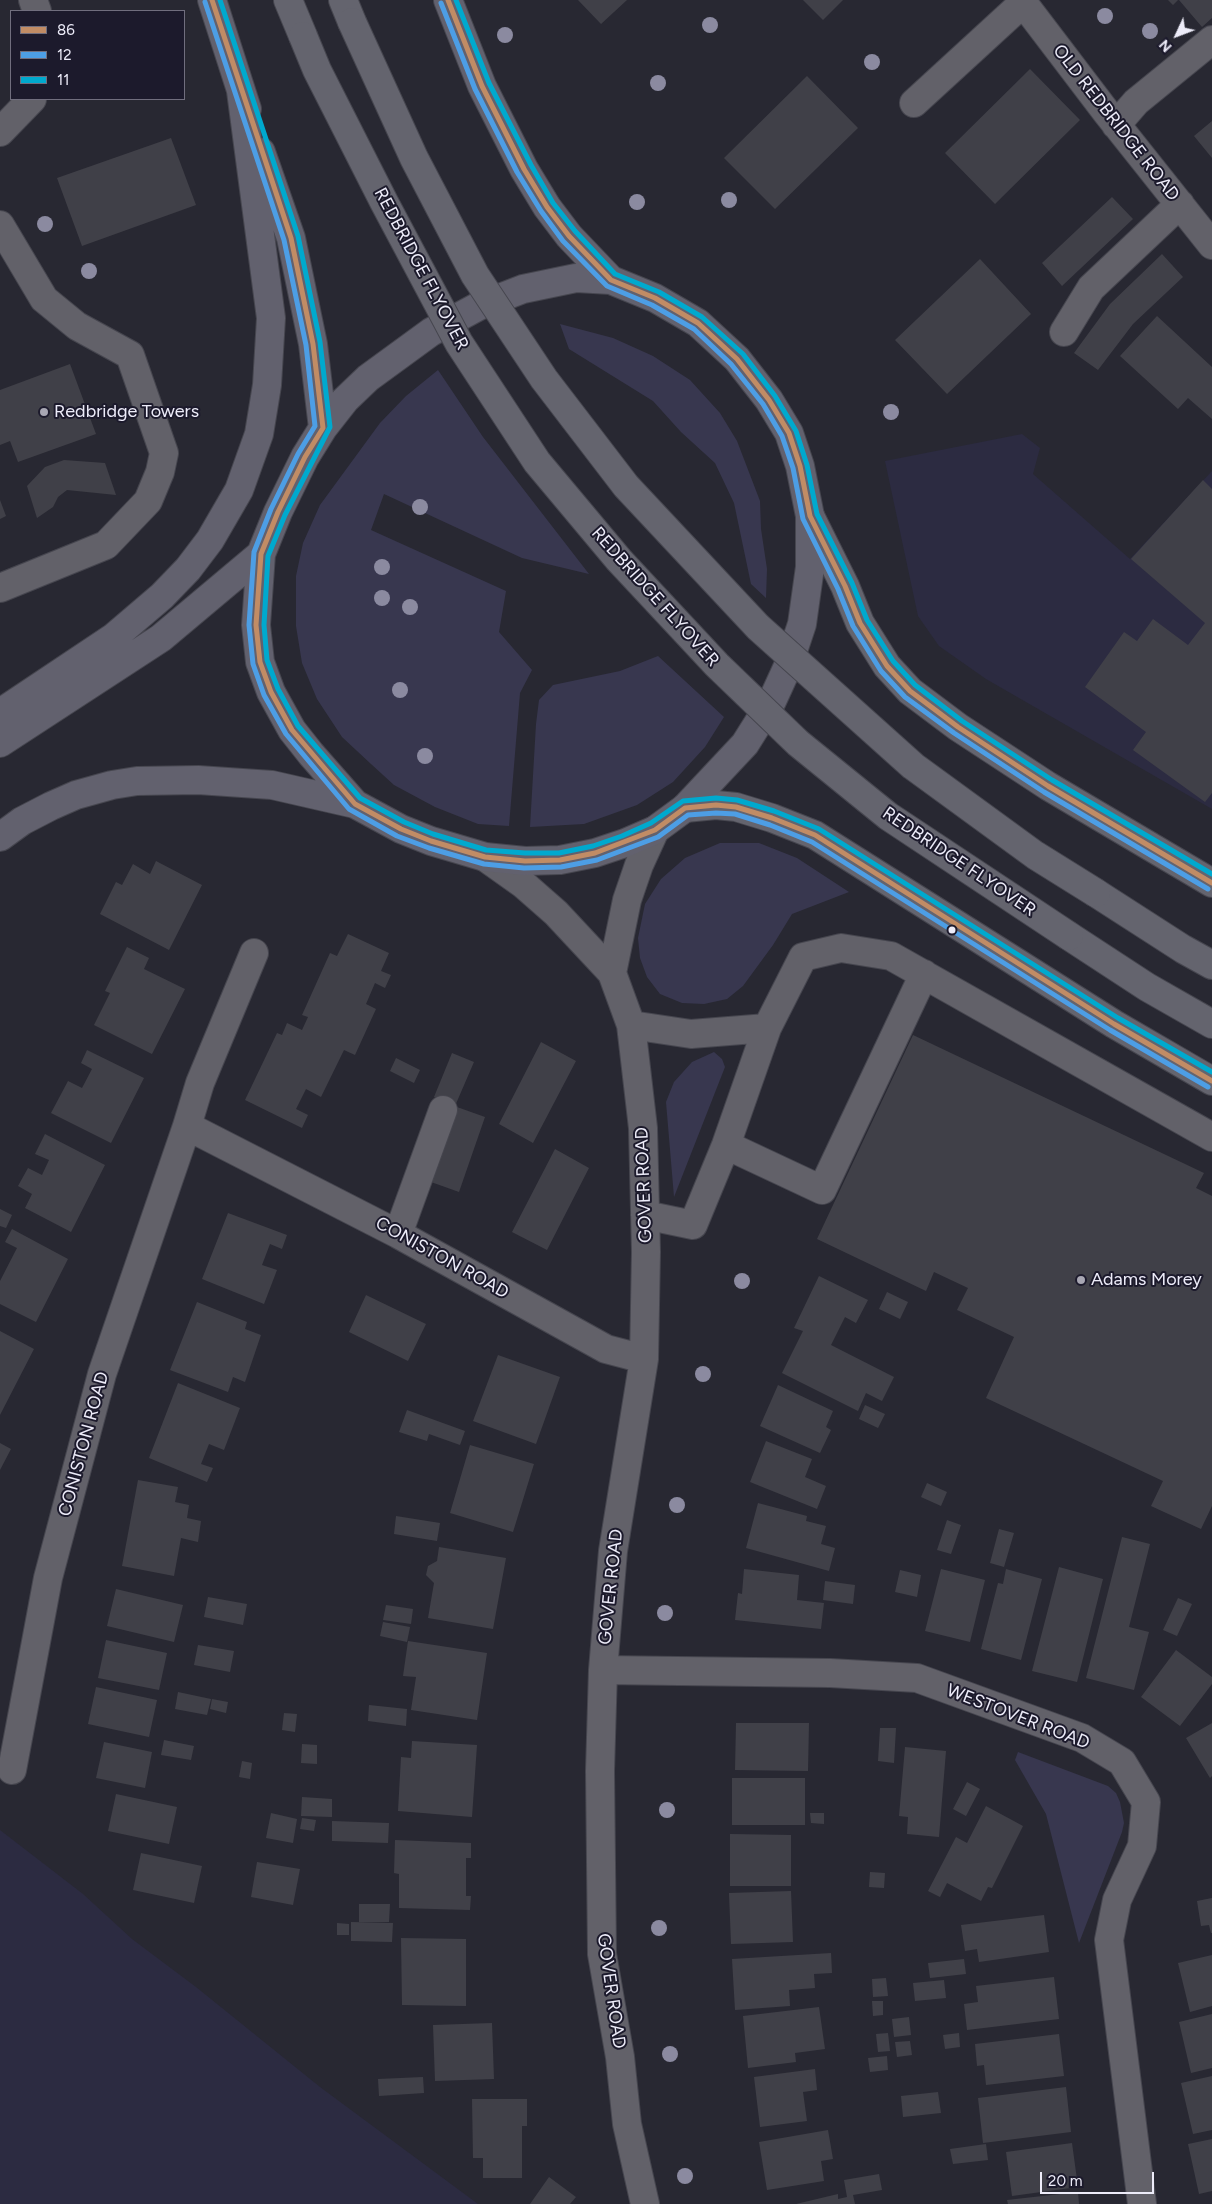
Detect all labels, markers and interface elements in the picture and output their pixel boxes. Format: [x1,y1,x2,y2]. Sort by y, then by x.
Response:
legend [10,10,185,100]
north arrow [1152,10,1202,60]
text: 86 [57,21,75,39]
text: N [1156,36,1176,55]
street label: OLD REDBRIDGE ROAD [1048,40,1184,206]
text: 12 [57,46,72,64]
text: 11 [57,71,69,89]
street label: REDBRIDGE FLYOVER [369,184,473,354]
place label: Redbridge Towers [54,401,199,423]
marker: Redbridge Towers [38,406,50,418]
street label: REDBRIDGE FLYOVER [587,523,723,671]
street label: REDBRIDGE FLYOVER [878,803,1040,921]
unlabelled marker [947,925,957,935]
street label: GOVER ROAD [631,1127,657,1243]
street label: CONISTON ROAD [372,1212,512,1304]
place label: Adams Morey [1091,1269,1202,1291]
marker: Adams Morey [1075,1274,1087,1286]
street label: CONISTON ROAD [54,1369,114,1519]
street label: GOVER ROAD [594,1528,628,1646]
street label: WESTOVER ROAD [943,1680,1093,1754]
street label: GOVER ROAD [592,1932,630,2050]
scale bar [1042,2162,1156,2194]
text: 20 m [1048,2172,1082,2190]

